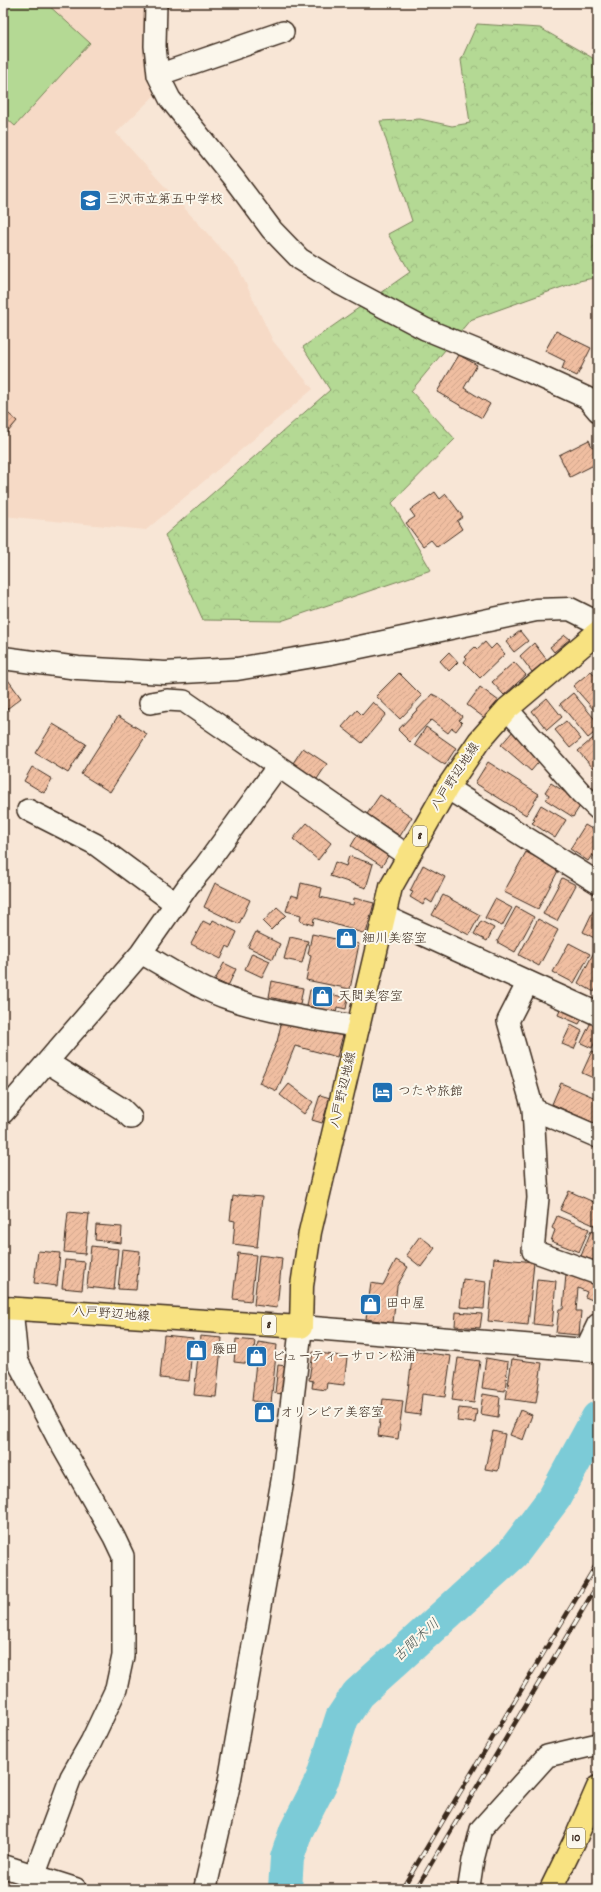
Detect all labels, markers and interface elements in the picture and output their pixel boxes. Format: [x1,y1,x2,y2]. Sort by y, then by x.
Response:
school or university icon: 三沢市立第五中学校 [77,187,103,213]
place label: 三沢市立第五中学校 [106,191,223,210]
street label: 八戸野辺地線 [427,738,486,815]
road number: 8 [413,826,427,846]
shop icon: 細川美容室 [333,926,359,952]
place label: 細川美容室 [362,930,427,949]
shop icon: 天間美容室 [310,984,336,1010]
place label: 天間美容室 [338,988,403,1007]
street label: 八戸野辺地線 [326,1049,362,1130]
hotel icon: つたや旅館 [370,1079,396,1105]
place label: つたや旅館 [398,1083,463,1102]
shop icon: 田中屋 [358,1291,384,1317]
place label: 田中屋 [386,1295,425,1314]
street label: 八戸野辺地線 [71,1303,152,1327]
road number: 8 [262,1315,276,1335]
shop icon: 藤田 [183,1337,209,1363]
place label: 藤田 [212,1341,238,1360]
shop icon: ビューティーサロン松浦 [243,1344,269,1370]
place label: ビューティーサロン松浦 [272,1348,416,1367]
shop icon: オリンピア美容室 [251,1400,277,1426]
place label: オリンピア美容室 [280,1404,384,1423]
water label: 古間木川 [390,1615,444,1667]
road number: 10 [567,1828,585,1848]

